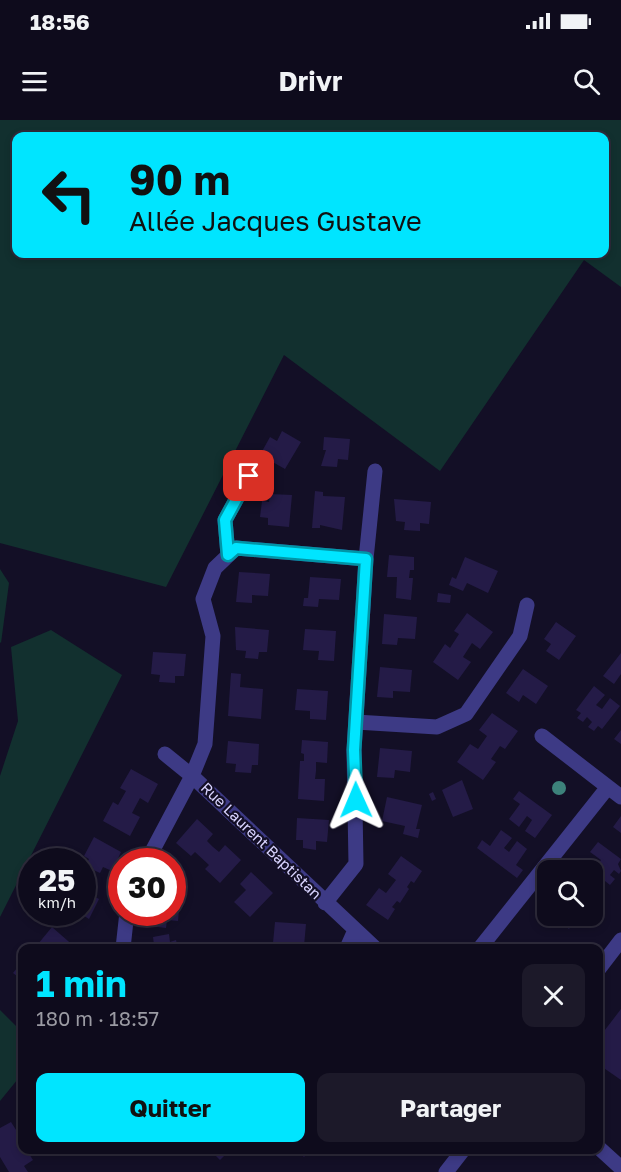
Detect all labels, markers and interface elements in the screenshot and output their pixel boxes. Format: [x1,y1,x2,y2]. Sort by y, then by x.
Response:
text: 18:56 [30,8,90,35]
icon: menu [18,65,51,98]
text: Drivr [279,65,342,97]
icon: search [570,65,603,98]
text: 90 m [129,154,230,204]
icon: left [30,156,108,234]
text: Allée Jacques Gustave [129,205,422,237]
pin [223,450,274,501]
icon: arrive [232,459,265,492]
position arrow [324,768,388,832]
street label: Rue Laurent Baptistan [198,778,326,902]
speed limit sign: 30 [108,848,186,926]
map controls [537,860,603,926]
button: search [537,860,603,926]
text: 25 [39,862,75,898]
text: km/h [38,893,76,911]
text: 1 min [36,962,127,1005]
button: close [522,964,585,1027]
text: 180 m · 18:57 [36,1006,159,1030]
button: Quitter [36,1073,305,1142]
button: Partager [317,1073,585,1142]

